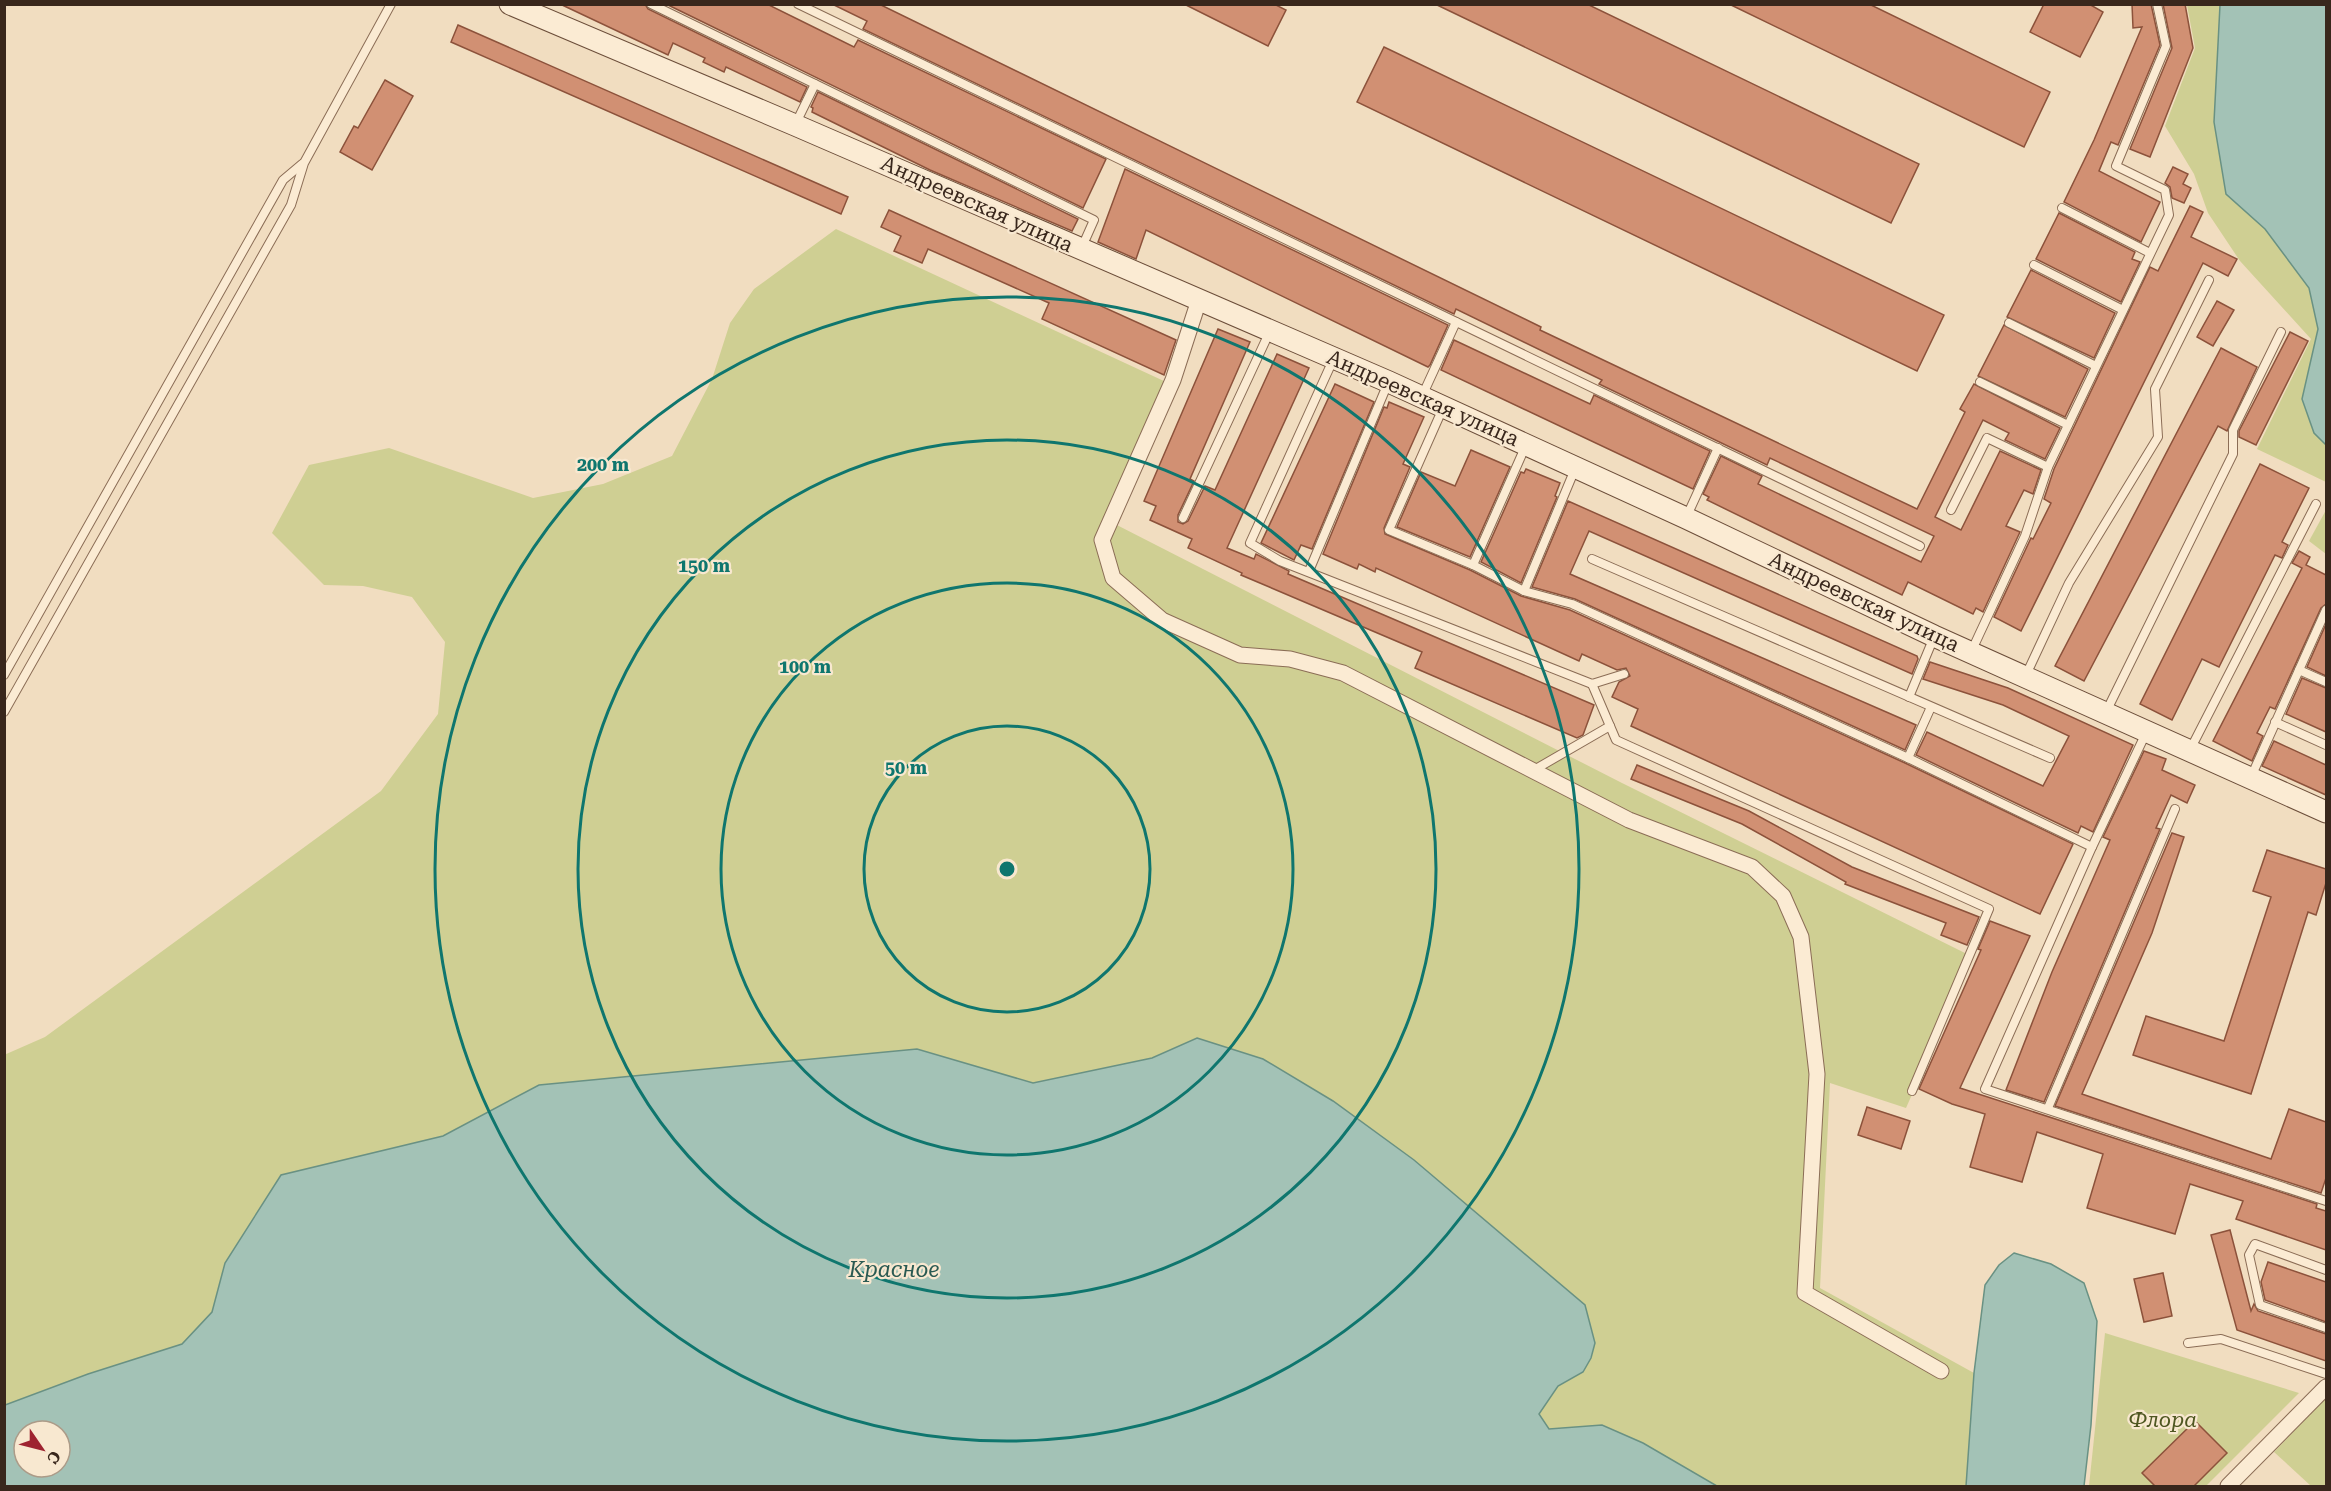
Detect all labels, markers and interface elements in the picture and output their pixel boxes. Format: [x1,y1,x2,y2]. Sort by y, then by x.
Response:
street label: Андреевская улица [877,151,1077,257]
street label: Андреевская улица [1323,345,1523,451]
text: 200 m [577,454,630,475]
street label: Андреевская улица [1765,547,1964,657]
text: 150 m [678,555,731,576]
text: 100 m [779,656,832,677]
text: 50 m [885,757,928,778]
centre of rings [997,859,1017,879]
water label: Красное [848,1257,939,1282]
park label: Флора [2129,1408,2197,1432]
north arrow [12,1419,72,1479]
text: С [43,1447,65,1467]

